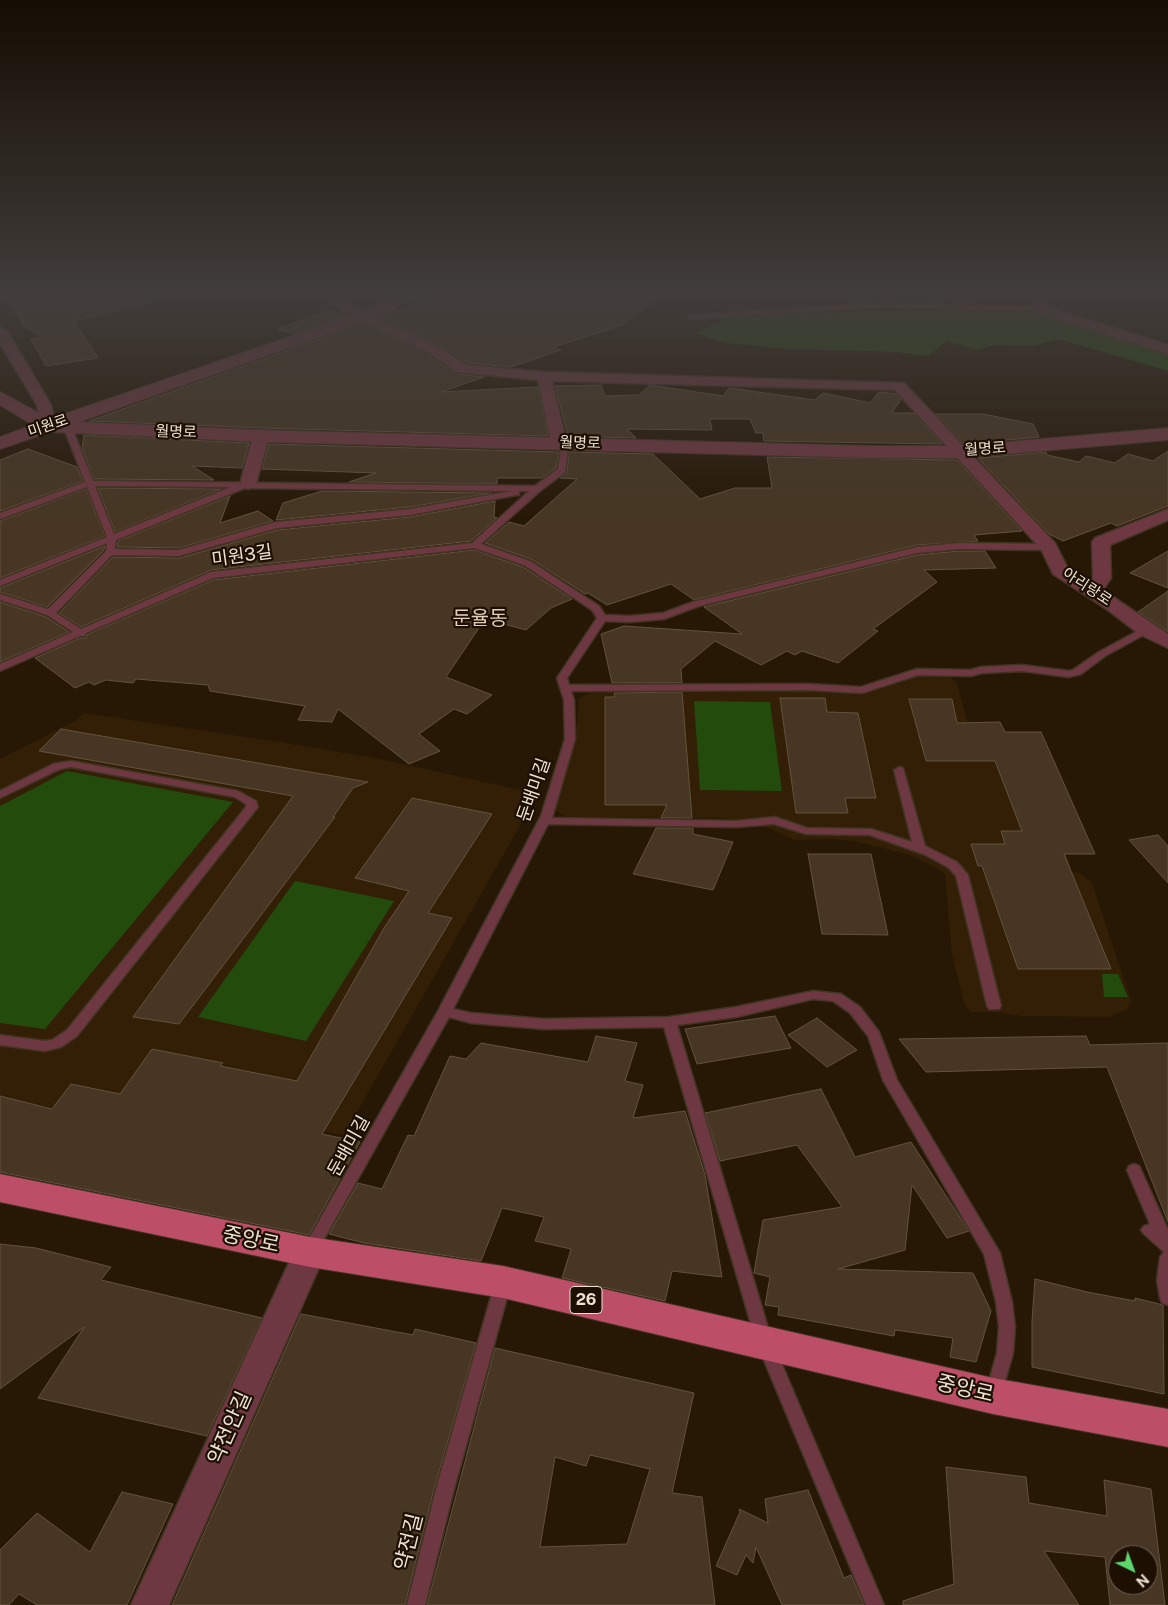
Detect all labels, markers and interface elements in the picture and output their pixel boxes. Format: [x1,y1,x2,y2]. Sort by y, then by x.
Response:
street label: 미원로 [25,411,71,441]
street label: 월명로 [155,422,197,442]
street label: 월명로 [559,433,601,453]
street label: 월명로 [964,439,1006,459]
street label: 미원3길 [210,541,274,571]
street label: 아리랑로 [1059,564,1115,610]
district label: 둔율동 [452,607,508,631]
street label: 둔배미길 [513,755,555,825]
street label: 둔배미길 [323,1112,375,1180]
street label: 중앙로 [220,1222,282,1258]
road number: 26 [570,1286,602,1314]
street label: 중앙로 [934,1370,996,1408]
street label: 약전안길 [203,1388,257,1468]
street label: 약전길 [390,1511,428,1573]
north arrow [1108,1545,1158,1595]
text: N [1133,1571,1152,1590]

